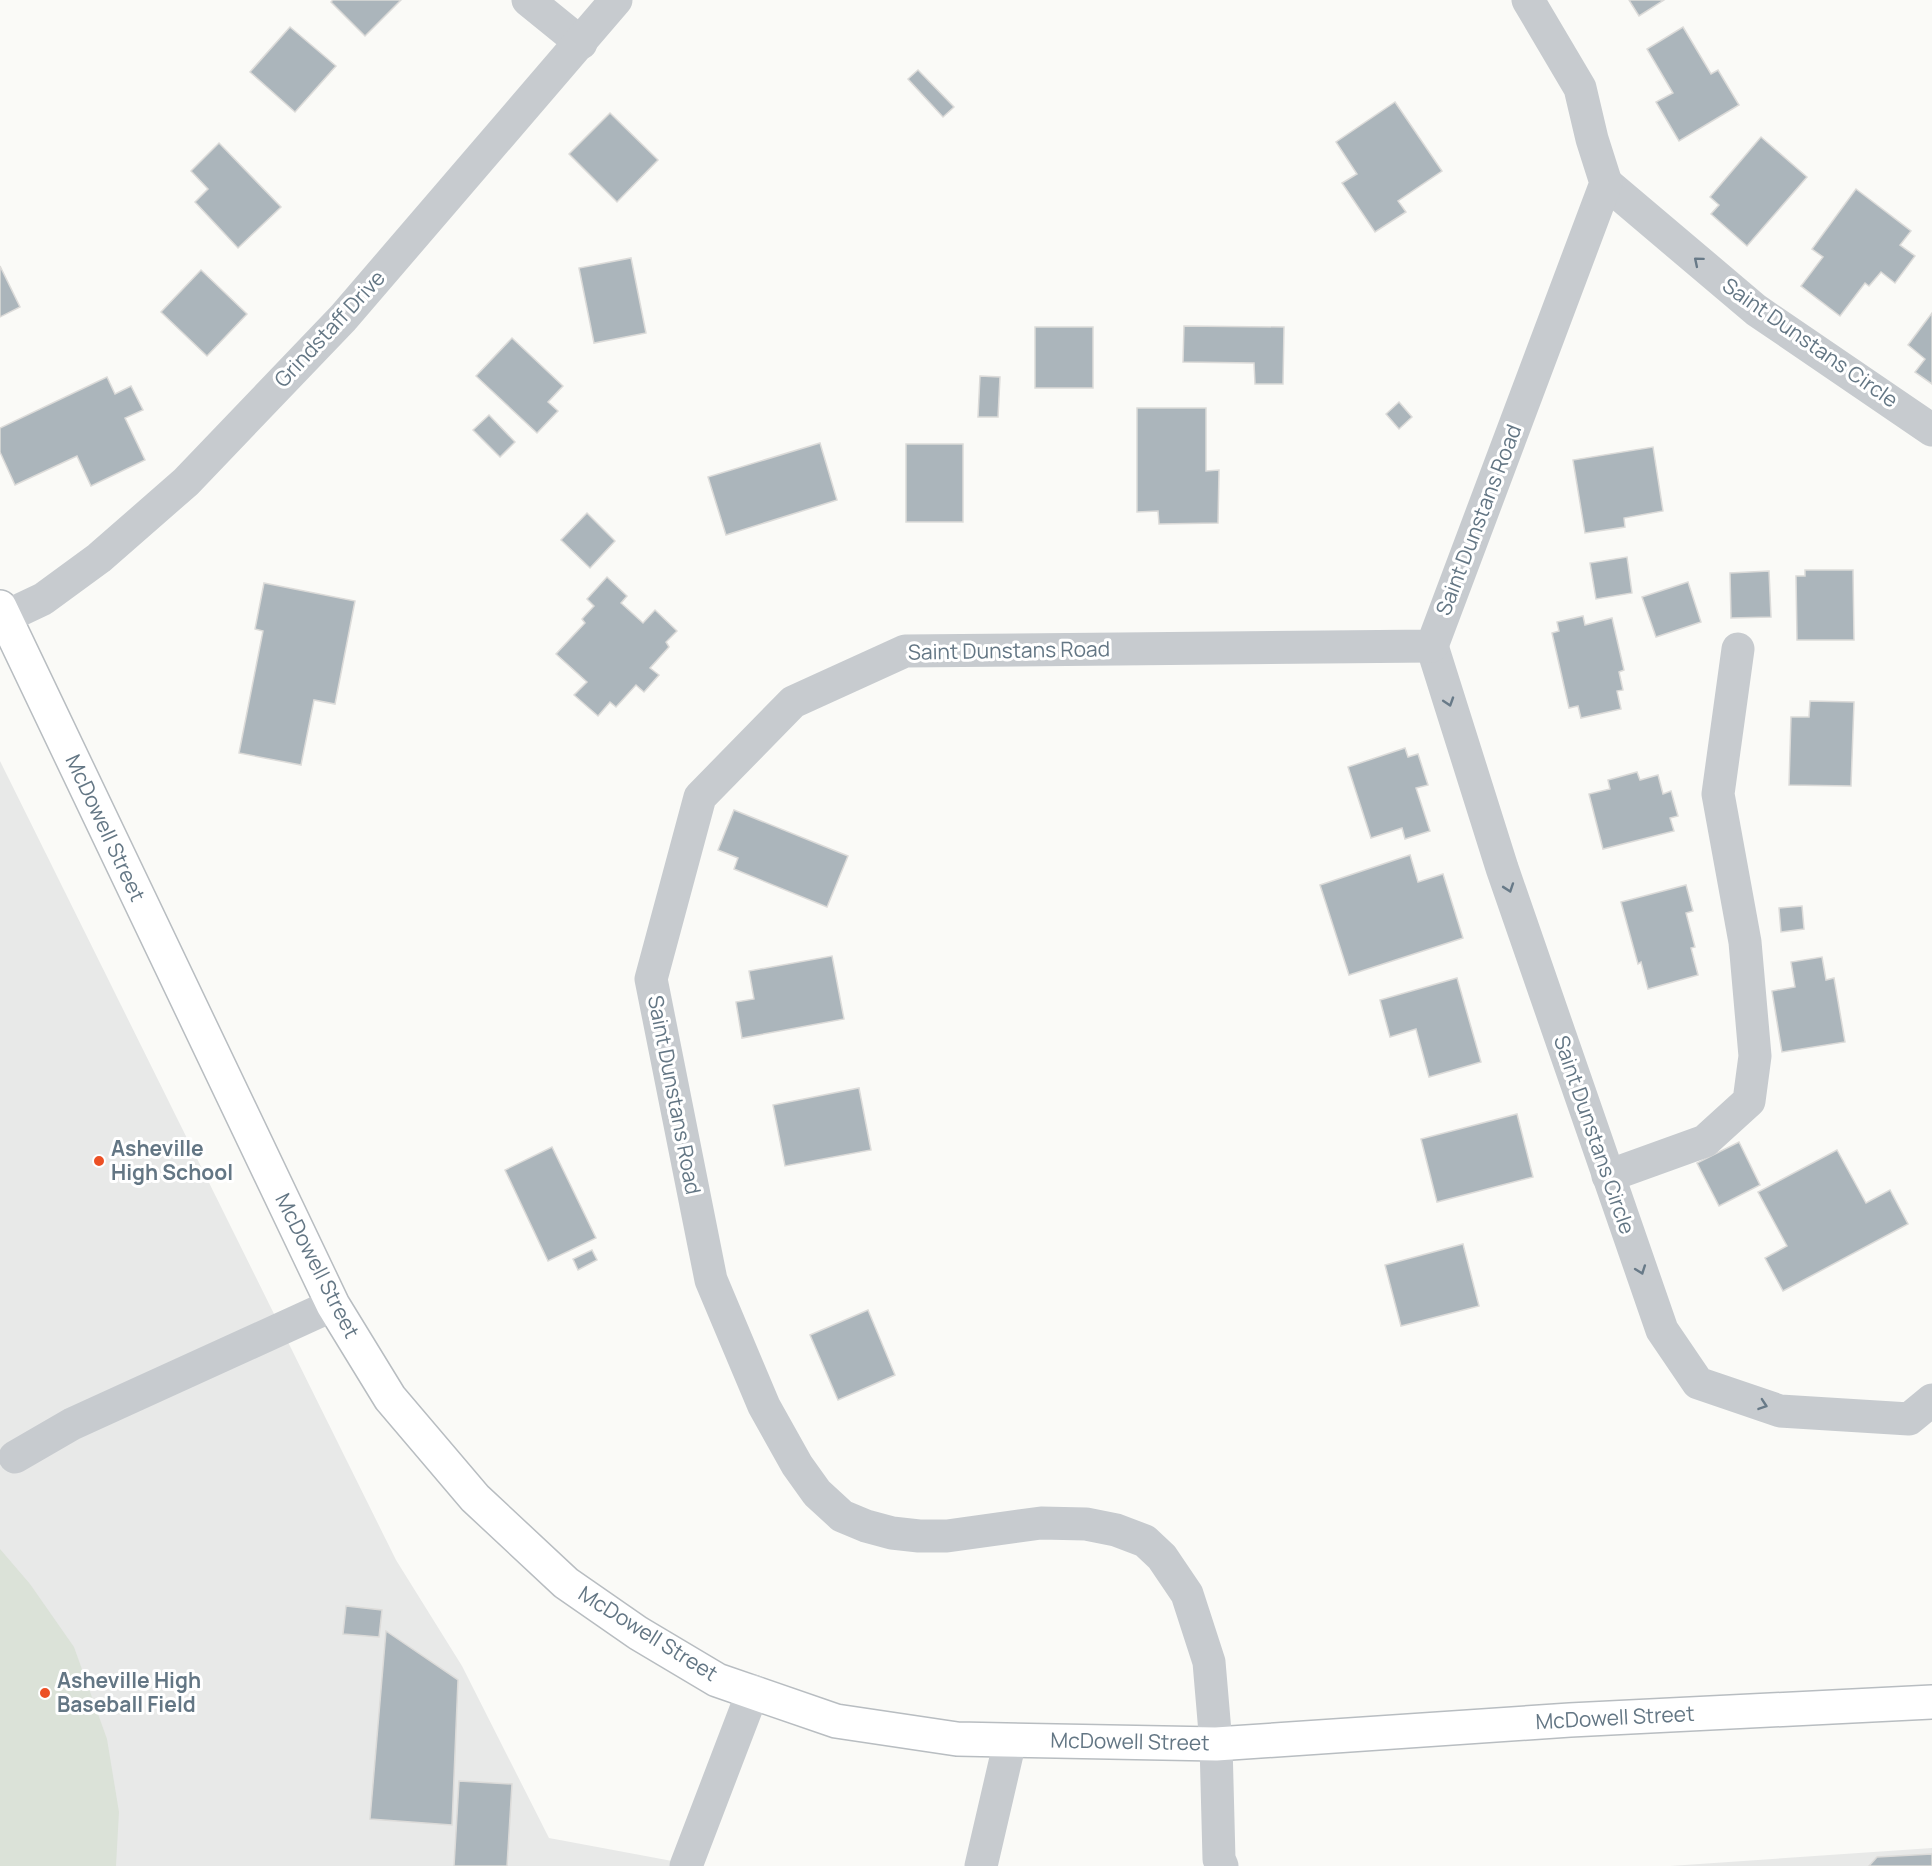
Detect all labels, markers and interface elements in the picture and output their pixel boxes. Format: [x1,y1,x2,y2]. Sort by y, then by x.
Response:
one-way arrow [1694,257,1705,268]
street label: Grindstaff Drive [268,264,391,393]
street label: Saint Dunstans Circle [1717,271,1904,413]
street label: Saint Dunstans Road [1429,420,1527,619]
street label: Saint Dunstans Road [908,634,1110,666]
one-way arrow [1442,696,1454,707]
street label: McDowell Street [60,750,152,906]
one-way arrow [1501,882,1514,893]
street label: Saint Dunstans Road [642,993,708,1197]
street label: Saint Dunstans Circle [1548,1032,1642,1238]
place label: Asheville High School [111,1134,233,1186]
marker: Asheville High School [92,1154,106,1168]
street label: McDowell Street [269,1188,366,1343]
one-way arrow [1634,1265,1647,1275]
one-way arrow [1757,1397,1768,1410]
street label: McDowell Street [574,1579,723,1687]
place label: Asheville High Baseball Field [57,1666,201,1718]
marker: Asheville High Baseball Field [38,1686,52,1700]
street label: McDowell Street [1535,1699,1695,1735]
street label: McDowell Street [1050,1726,1210,1756]

